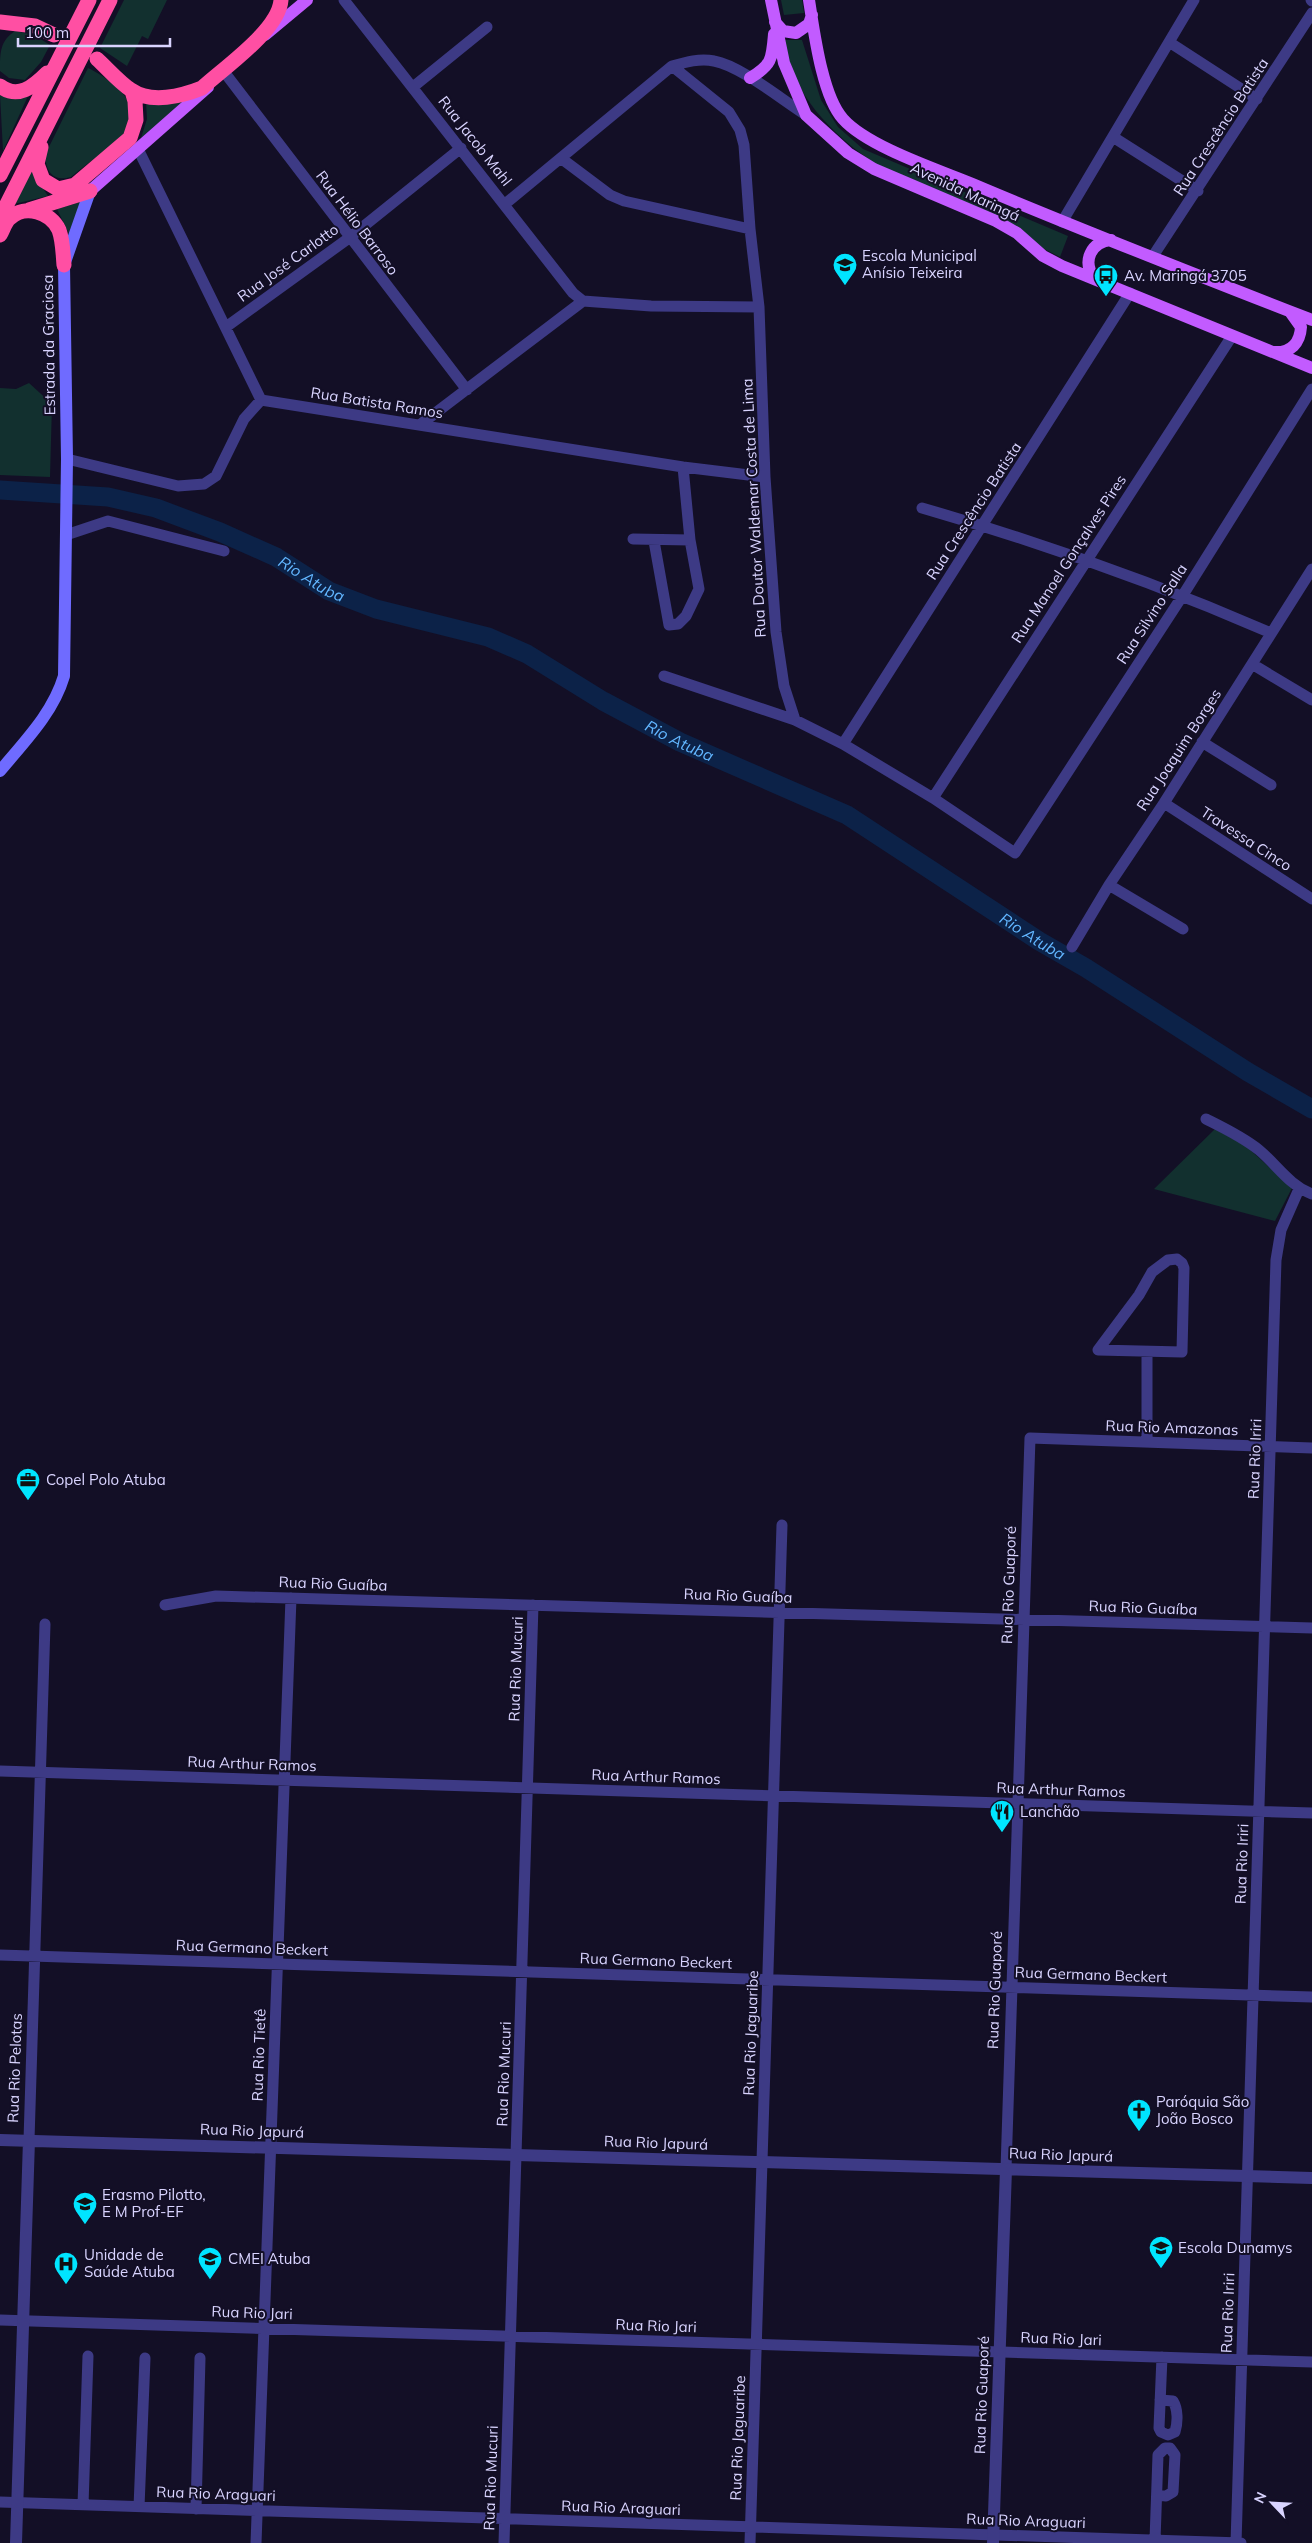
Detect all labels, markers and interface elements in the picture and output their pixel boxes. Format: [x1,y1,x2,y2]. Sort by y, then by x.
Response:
scale bar [18,15,170,47]
text: 100 m [25,23,69,42]
street label: Rua Crescêncio Batista [1169,54,1272,199]
street label: Rua Jacob Mahl [434,92,516,189]
street label: Avenida Maringá [907,158,1023,225]
street label: Rua Hélio Barroso [312,167,403,279]
street label: Rua José Carlotto [233,220,342,306]
place label: Escola Municipal Anísio Teixeira [862,246,977,282]
school or university icon: Escola Municipal Anísio Teixeira [832,252,858,286]
bus stop icon: Av. Maringá 3705 [1093,263,1119,297]
place label: Av. Maringá 3705 [1124,266,1247,285]
street label: Estrada da Graciosa [38,274,59,416]
street label: Rua Doutor Waldemar Costa de Lima [737,378,770,638]
street label: Rua Batista Ramos [309,383,445,422]
street label: Rua Crescêncio Batista [922,438,1025,583]
street label: Rua Manoel Gonçalves Pires [1007,471,1130,646]
water label: Rio Atuba [275,551,348,606]
street label: Rua Silvino Salla [1112,560,1191,667]
street label: Rua Joaquim Borges [1132,685,1225,814]
water label: Rio Atuba [642,715,717,766]
street label: Travessa Cinco [1197,802,1295,875]
water label: Rio Atuba [996,908,1069,964]
street label: Rua Rio Amazonas [1105,1416,1239,1439]
street label: Rua Rio Iriri [1244,1419,1265,1499]
office icon: Copel Polo Atuba [15,1467,41,1501]
place label: Copel Polo Atuba [46,1470,166,1489]
street label: Rua Rio Guaporé [997,1526,1020,1644]
street label: Rua Rio Guaíba [278,1572,388,1595]
street label: Rua Rio Guaíba [683,1584,793,1607]
street label: Rua Rio Guaíba [1088,1596,1198,1619]
street label: Rua Rio Mucuri [504,1616,527,1722]
street label: Rua Arthur Ramos [187,1752,317,1775]
street label: Rua Arthur Ramos [591,1765,721,1788]
street label: Rua Arthur Ramos [996,1778,1126,1801]
restaurant icon: Lanchão [989,1799,1015,1833]
place label: Lanchão [1020,1802,1080,1821]
street label: Rua Rio Iriri [1231,1824,1252,1904]
street label: Rua Rio Guaporé [983,1931,1006,2049]
street label: Rua Germano Beckert [175,1935,329,1960]
street label: Rua Germano Beckert [579,1948,733,1973]
street label: Rua Germano Beckert [1014,1962,1168,1987]
street label: Rua Rio Jaguaribe [739,1970,762,2096]
street label: Rua Rio Tietê [247,2008,270,2102]
street label: Rua Rio Pelotas [3,2013,26,2123]
street label: Rua Rio Mucuri [492,2021,515,2127]
place label: Paróquia São João Bosco [1156,2092,1249,2128]
church icon: Paróquia São João Bosco [1126,2098,1152,2132]
street label: Rua Rio Japurá [200,2119,305,2142]
street label: Rua Rio Japurá [604,2131,709,2154]
street label: Rua Rio Japurá [1009,2143,1114,2166]
place label: Erasmo Pilotto, E M Prof-EF [102,2185,206,2221]
school or university icon: Erasmo Pilotto, E M Prof-EF [72,2191,98,2225]
school or university icon: Escola Dunamys [1148,2235,1174,2269]
place label: Escola Dunamys [1178,2238,1292,2257]
place label: Unidade de Saúde Atuba [84,2245,175,2281]
school or university icon: CMEI Atuba [197,2246,223,2280]
place label: CMEI Atuba [228,2249,311,2268]
hospital icon: Unidade de Saúde Atuba [53,2251,79,2285]
street label: Rua Rio Iriri [1217,2273,1238,2353]
street label: Rua Rio Jari [211,2302,293,2323]
street label: Rua Rio Jari [615,2315,697,2336]
street label: Rua Rio Jari [1020,2328,1102,2349]
street label: Rua Rio Guaporé [970,2336,993,2454]
street label: Rua Rio Jaguaribe [726,2375,749,2501]
street label: Rua Rio Mucuri [479,2425,502,2531]
north arrow [1247,2478,1297,2528]
street label: Rua Rio Araguari [156,2482,276,2505]
text: N [1250,2489,1271,2506]
street label: Rua Rio Araguari [561,2496,681,2519]
street label: Rua Rio Araguari [966,2509,1086,2532]

